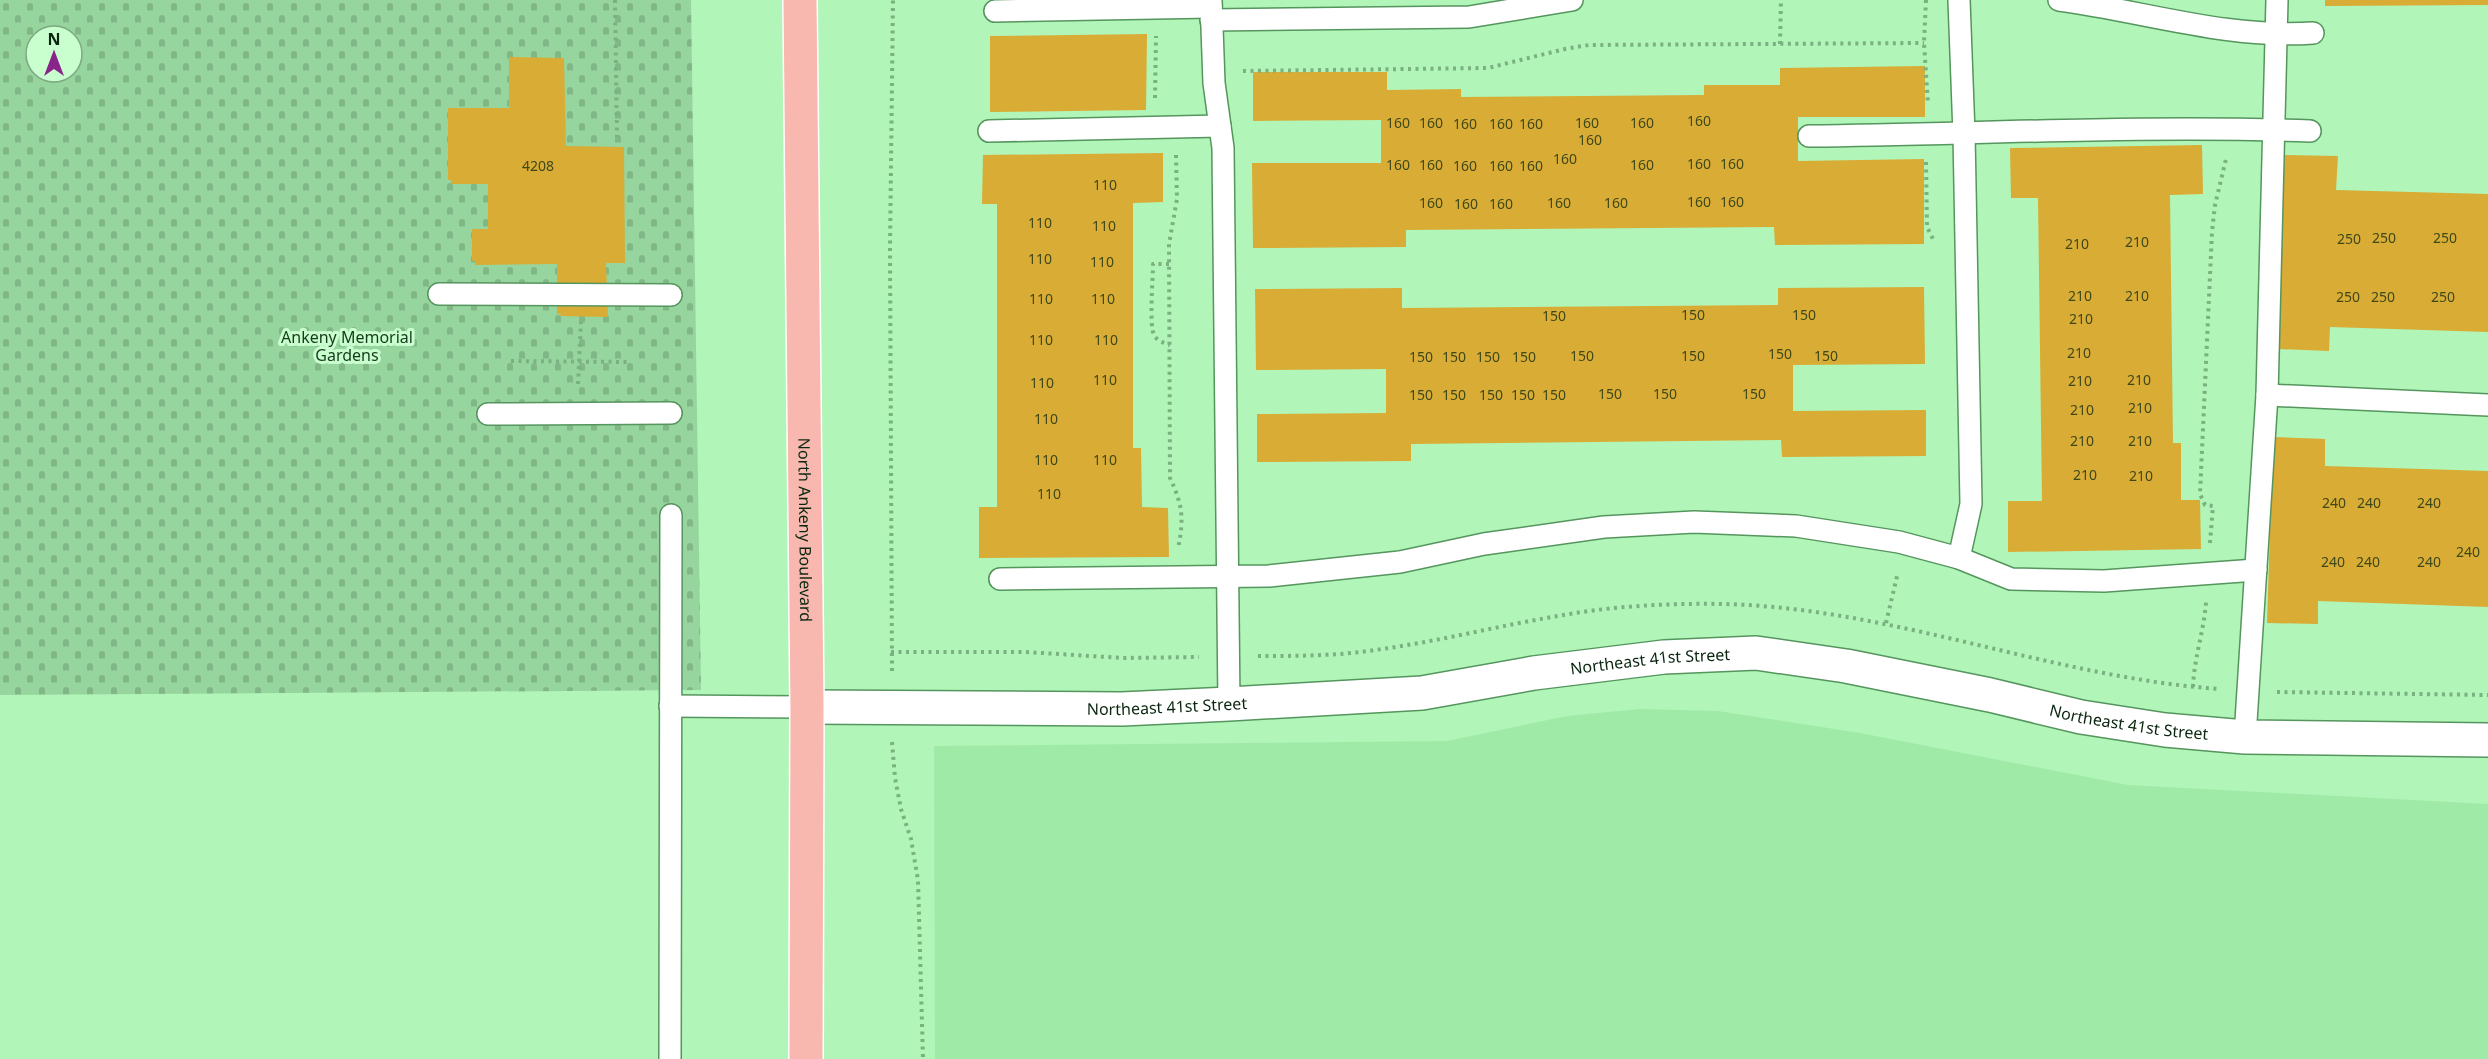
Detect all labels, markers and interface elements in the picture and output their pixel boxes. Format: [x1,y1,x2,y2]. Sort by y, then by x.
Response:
north arrow [24,24,84,84]
text: N [47,28,61,50]
house number: 160 [1687,111,1711,130]
house number: 160 [1386,113,1410,132]
house number: 160 [1419,113,1443,132]
house number: 160 [1575,113,1599,132]
house number: 160 [1630,113,1654,132]
house number: 160 [1453,114,1477,133]
house number: 160 [1489,114,1513,133]
house number: 160 [1519,114,1543,133]
house number: 160 [1578,130,1602,149]
house number: 160 [1553,149,1577,168]
house number: 160 [1687,154,1711,173]
house number: 160 [1720,154,1744,173]
house number: 160 [1386,155,1410,174]
house number: 160 [1419,155,1443,174]
house number: 160 [1630,155,1654,174]
house number: 4208 [522,156,554,175]
house number: 160 [1453,156,1477,175]
house number: 160 [1489,156,1513,175]
house number: 160 [1519,156,1543,175]
house number: 110 [1093,175,1117,194]
house number: 160 [1687,192,1711,211]
house number: 160 [1720,192,1744,211]
house number: 160 [1419,193,1443,212]
house number: 160 [1547,193,1571,212]
house number: 160 [1604,193,1628,212]
house number: 160 [1454,194,1478,213]
house number: 160 [1489,194,1513,213]
house number: 110 [1028,213,1052,232]
house number: 110 [1092,216,1116,235]
house number: 250 [2372,228,2396,247]
house number: 250 [2433,228,2457,247]
house number: 250 [2337,229,2361,248]
house number: 210 [2125,232,2149,251]
house number: 210 [2065,234,2089,253]
house number: 110 [1028,249,1052,268]
house number: 110 [1090,252,1114,271]
house number: 210 [2068,286,2092,305]
house number: 210 [2125,286,2149,305]
house number: 250 [2336,287,2360,306]
house number: 250 [2371,287,2395,306]
house number: 250 [2431,287,2455,306]
house number: 110 [1029,289,1053,308]
house number: 110 [1091,289,1115,308]
house number: 150 [1681,305,1705,324]
house number: 150 [1792,305,1816,324]
house number: 150 [1542,306,1566,325]
house number: 210 [2069,309,2093,328]
park label: Ankeny Memorial Gardens [281,326,413,366]
house number: 110 [1029,330,1053,349]
house number: 110 [1094,330,1118,349]
house number: 210 [2067,343,2091,362]
house number: 150 [1768,344,1792,363]
house number: 150 [1570,346,1594,365]
house number: 150 [1681,346,1705,365]
house number: 150 [1814,346,1838,365]
house number: 150 [1409,347,1433,366]
house number: 150 [1442,347,1466,366]
house number: 150 [1476,347,1500,366]
house number: 150 [1512,347,1536,366]
house number: 110 [1093,370,1117,389]
house number: 210 [2127,370,2151,389]
house number: 210 [2068,371,2092,390]
house number: 110 [1030,373,1054,392]
house number: 150 [1598,384,1622,403]
house number: 150 [1653,384,1677,403]
house number: 150 [1742,384,1766,403]
house number: 150 [1409,385,1433,404]
house number: 150 [1442,385,1466,404]
house number: 150 [1479,385,1503,404]
house number: 150 [1511,385,1535,404]
house number: 150 [1542,385,1566,404]
house number: 210 [2128,398,2152,417]
house number: 210 [2070,400,2094,419]
house number: 110 [1034,409,1058,428]
house number: 210 [2070,431,2094,450]
house number: 210 [2128,431,2152,450]
street label: North Ankeny Boulevard [793,438,817,622]
house number: 110 [1034,450,1058,469]
house number: 110 [1093,450,1117,469]
house number: 210 [2073,465,2097,484]
house number: 210 [2129,466,2153,485]
house number: 110 [1037,484,1061,503]
house number: 240 [2322,493,2346,512]
house number: 240 [2357,493,2381,512]
house number: 240 [2417,493,2441,512]
house number: 240 [2456,542,2480,561]
house number: 240 [2321,552,2345,571]
house number: 240 [2356,552,2380,571]
house number: 240 [2417,552,2441,571]
street label: Northeast 41st Street [1569,643,1731,679]
street label: Northeast 41st Street [1087,692,1248,720]
street label: Northeast 41st Street [2047,699,2210,745]

